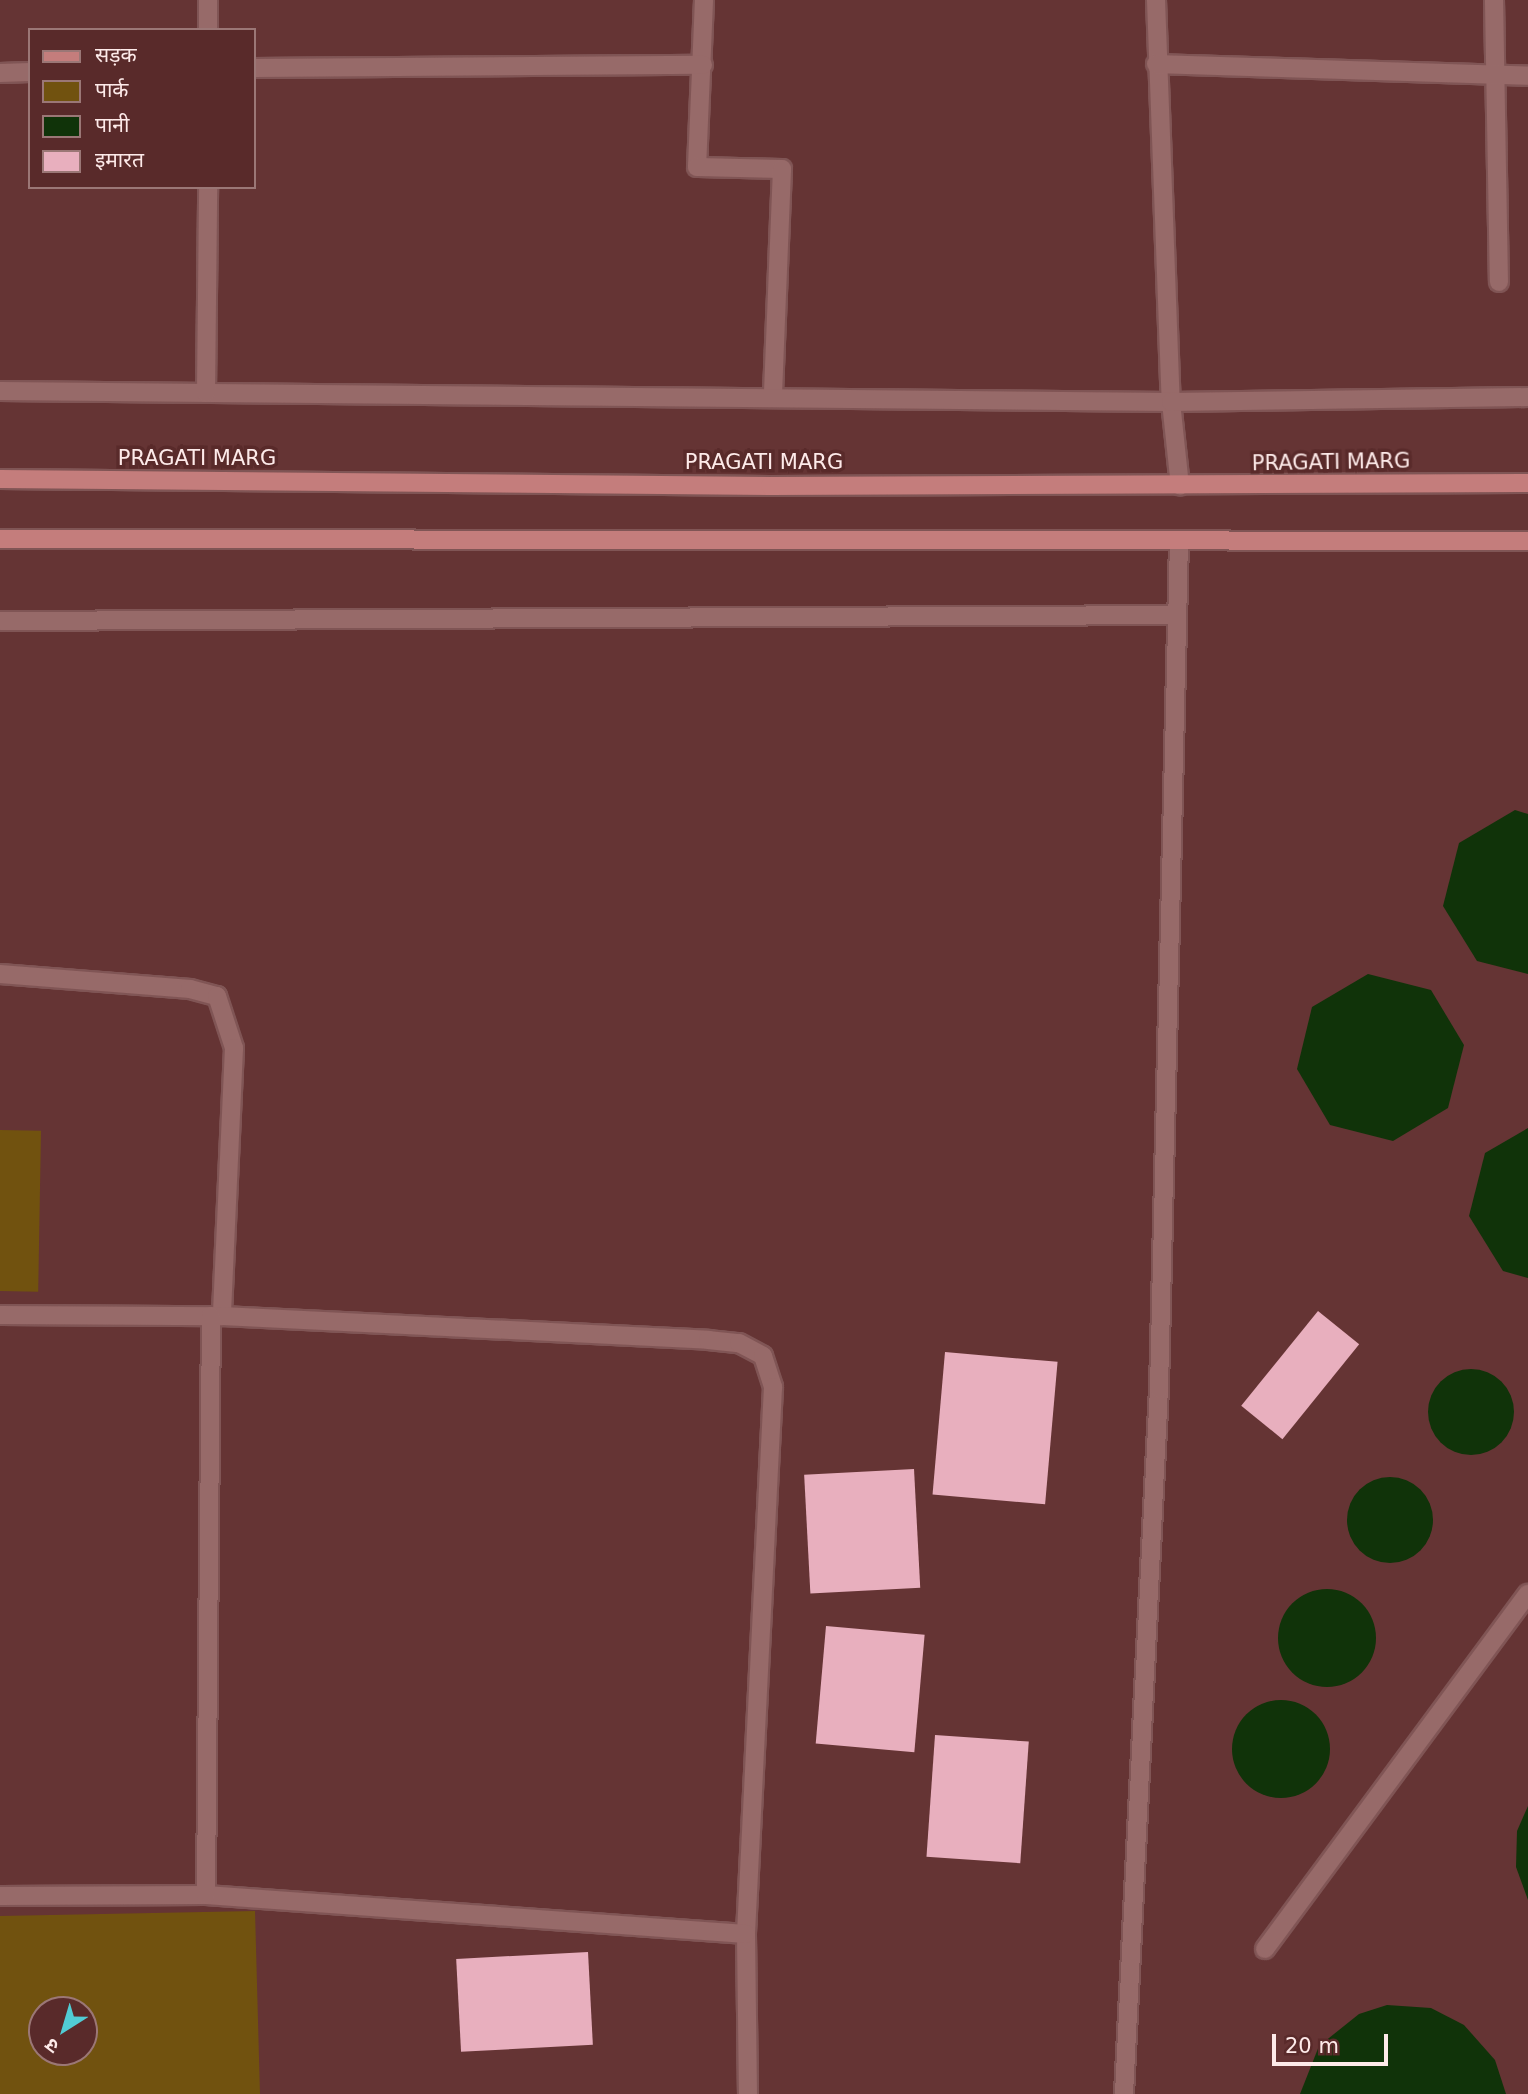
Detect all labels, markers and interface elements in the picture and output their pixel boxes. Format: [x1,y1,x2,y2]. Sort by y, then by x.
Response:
legend [28,28,256,189]
text: सड़क [95,43,137,67]
text: पार्क [95,78,129,102]
text: पानी [95,113,129,137]
text: इमारत [95,148,144,172]
street label: PRAGATI MARG [118,445,276,471]
street label: PRAGATI MARG [1252,448,1410,476]
street label: PRAGATI MARG [685,449,843,475]
north arrow [28,1996,98,2066]
scale bar [1276,2021,1392,2064]
text: उ [41,2034,63,2058]
text: 20 m [1285,2034,1339,2058]

